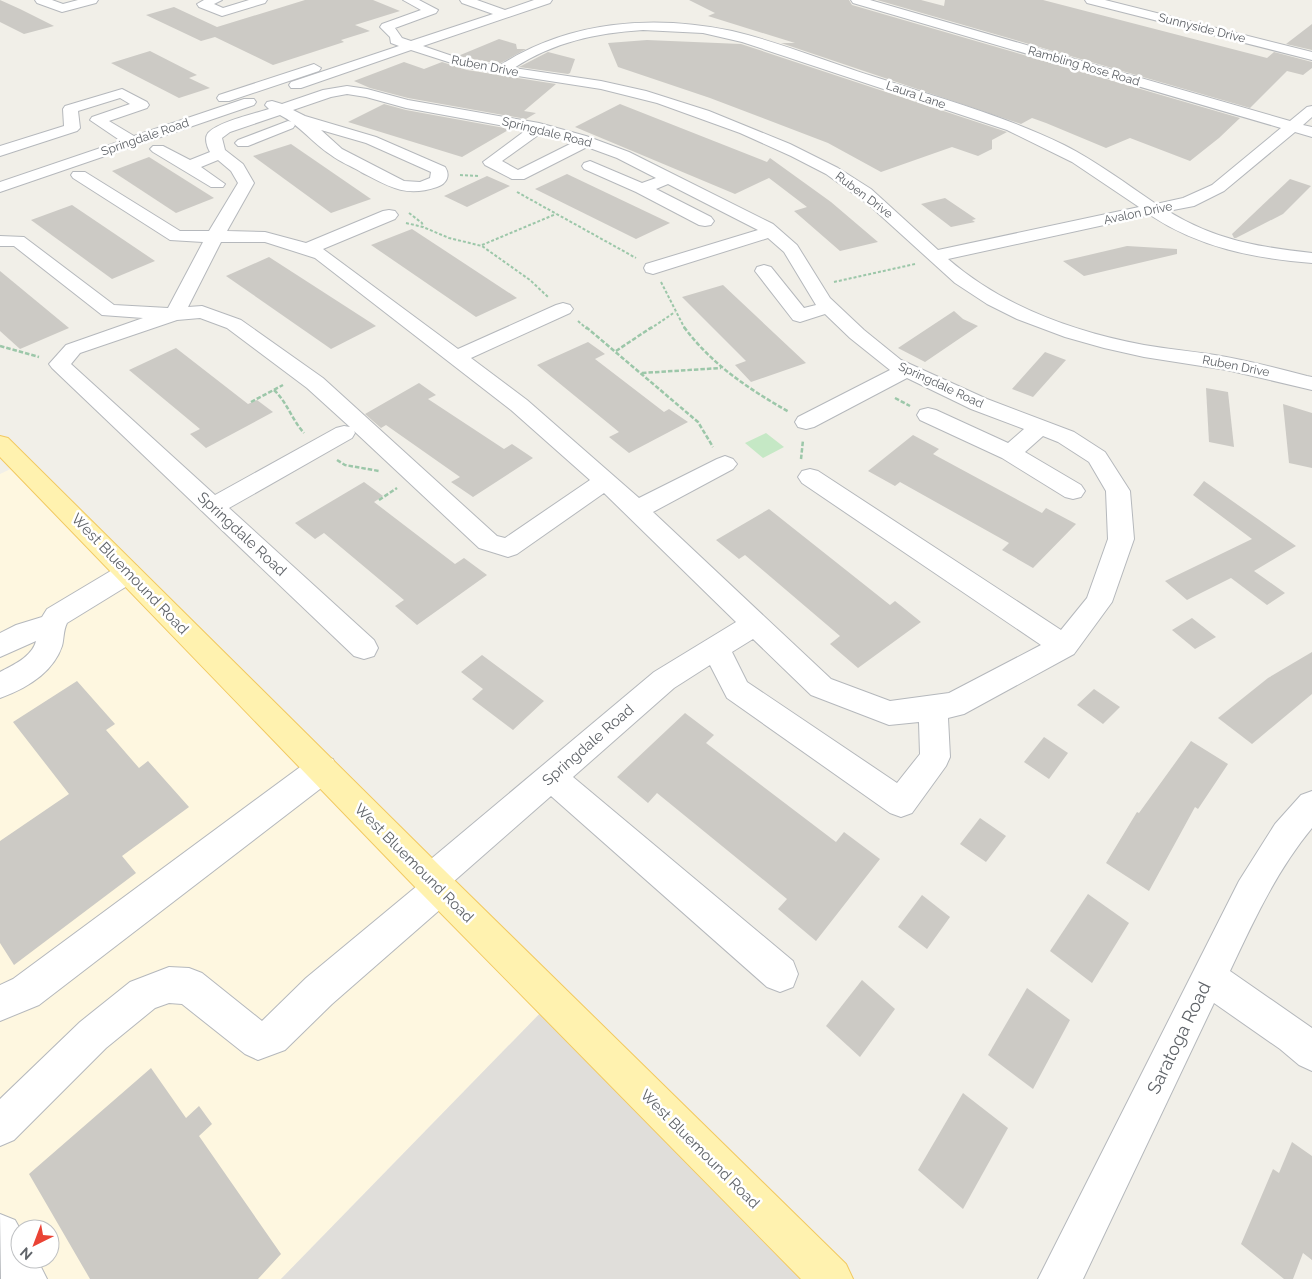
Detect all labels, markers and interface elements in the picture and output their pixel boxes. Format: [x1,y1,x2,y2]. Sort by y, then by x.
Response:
street label: Sunnyside Drive [1157,10,1247,46]
street label: Rambling Rose Road [1027,43,1141,89]
street label: Ruben Drive [450,53,520,79]
street label: Laura Lane [884,78,948,112]
street label: Springdale Road [501,114,593,150]
street label: Springdale Road [99,115,191,159]
street label: Ruben Drive [833,169,895,221]
street label: Avalon Drive [1103,199,1173,227]
street label: Ruben Drive [1201,353,1271,379]
street label: Springdale Road [896,359,986,411]
street label: Springdale Road [194,488,290,580]
street label: West Bluemound Road [68,510,192,638]
street label: Springdale Road [539,700,637,790]
street label: West Bluemound Road [351,800,477,926]
street label: Saratoga Road [1142,978,1215,1097]
street label: West Bluemound Road [637,1086,763,1212]
north arrow [10,1219,60,1269]
text: N [17,1244,36,1263]

